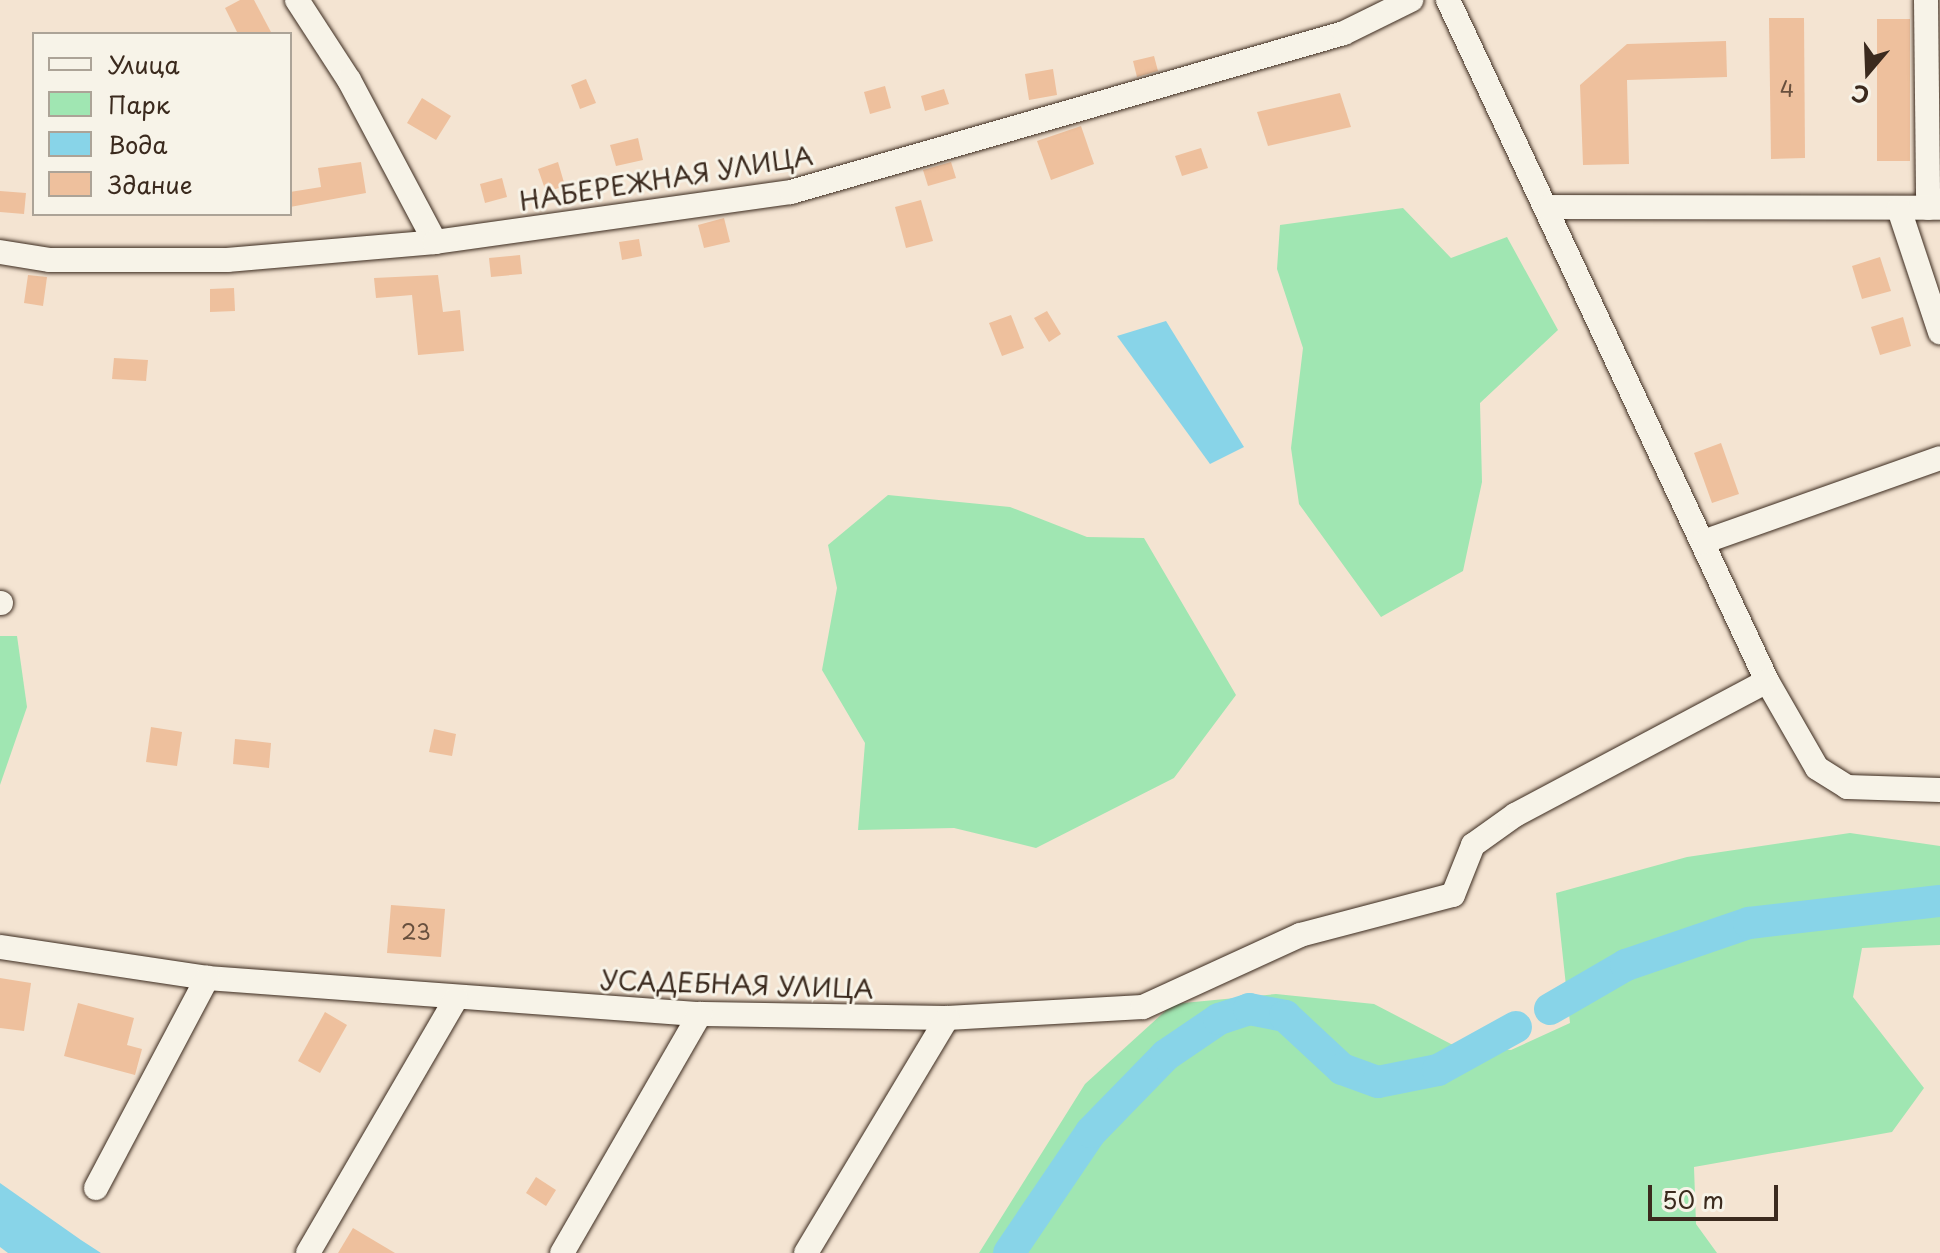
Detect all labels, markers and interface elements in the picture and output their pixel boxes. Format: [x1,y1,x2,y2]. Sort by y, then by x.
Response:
legend [32,32,292,216]
north arrow [1828,32,1908,112]
text: Улица [108,46,180,82]
house number: 4 [1780,75,1794,101]
text: С [1847,77,1873,113]
text: Парк [108,86,170,122]
text: Вода [108,126,167,162]
street label: НАБЕРЕЖНАЯ УЛИЦА [517,139,815,217]
text: Здание [108,166,193,202]
house number: 23 [401,918,431,944]
street label: УСАДЕБНАЯ УЛИЦА [600,964,874,1004]
scale bar [1652,1169,1782,1219]
text: 50 m [1662,1181,1724,1217]

